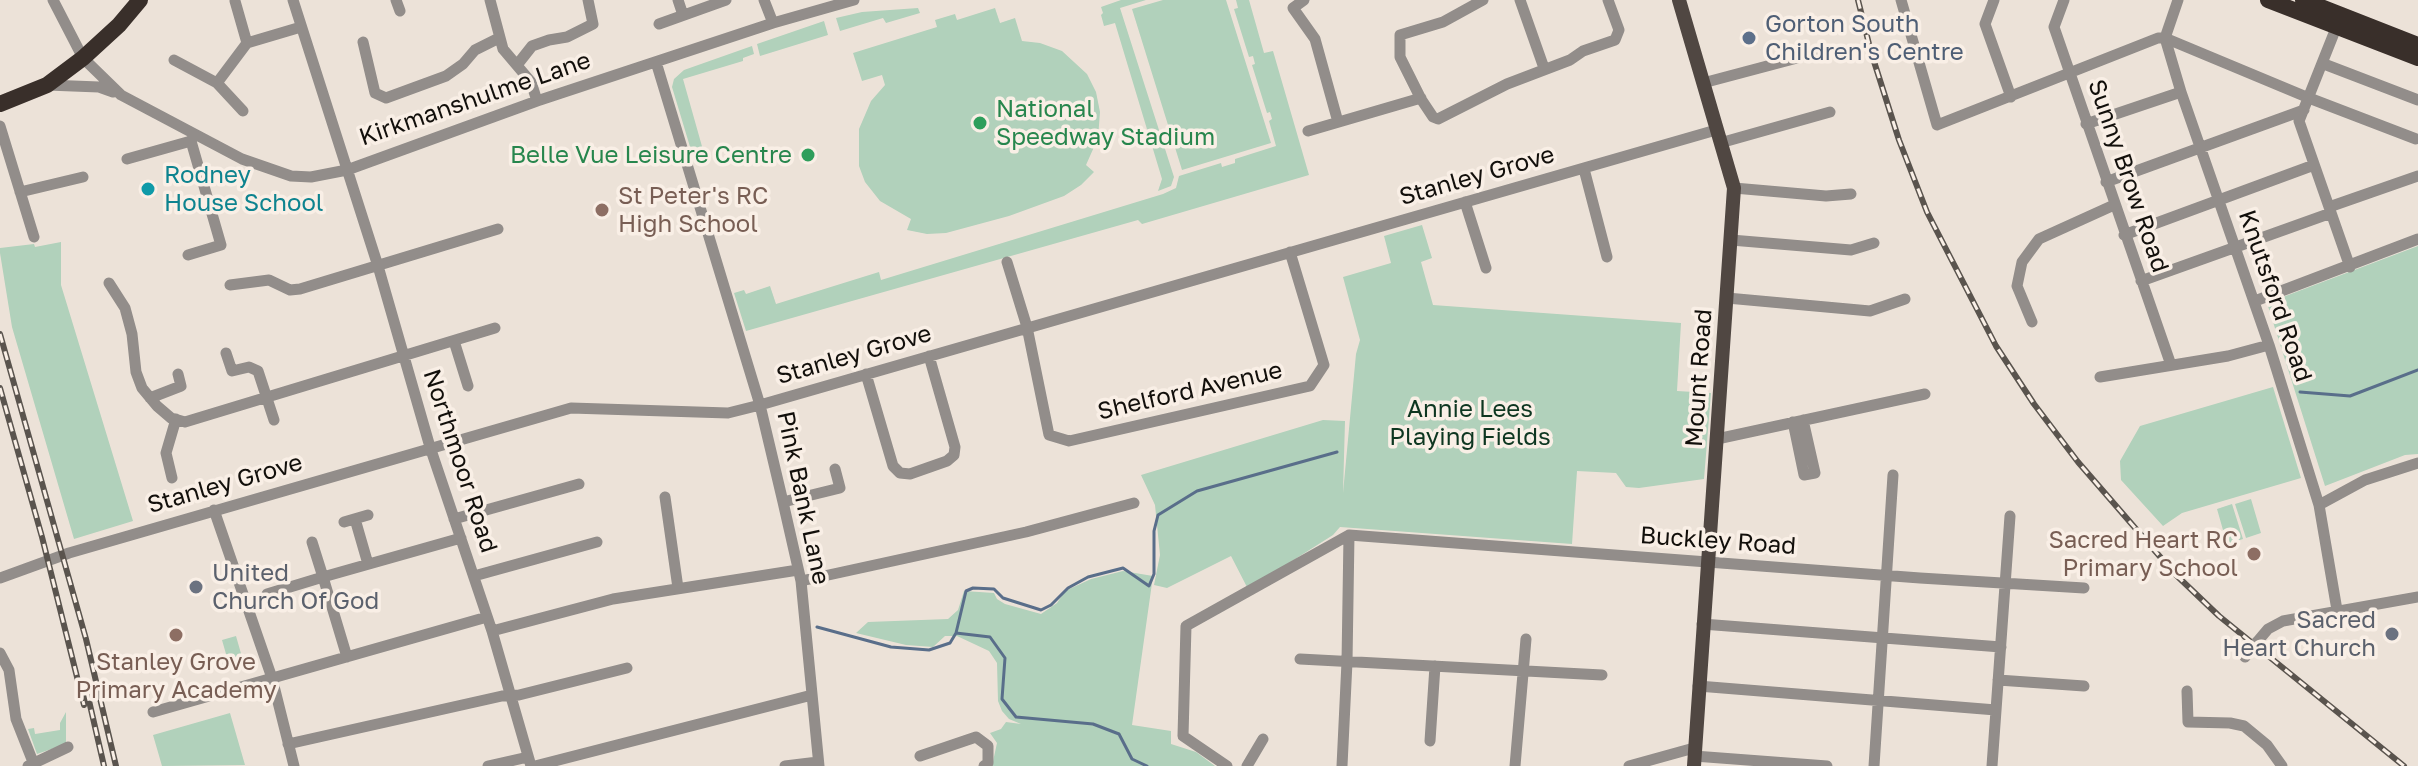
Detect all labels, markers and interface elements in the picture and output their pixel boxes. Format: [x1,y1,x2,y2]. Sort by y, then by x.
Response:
place label: Gorton South Children's Centre [1765,10,1964,66]
marker: Gorton South Children's Centre [1740,29,1758,47]
street label: Kirkmanshulme Lane [356,46,594,152]
street label: Sunny Brow Road [2082,76,2174,276]
place label: National Speedway Stadium [996,95,1215,151]
marker: National Speedway Stadium [971,114,989,132]
street label: Stanley Grove [1396,140,1558,212]
place label: Belle Vue Leisure Centre [510,141,792,169]
marker: Belle Vue Leisure Centre [799,146,817,164]
place label: Rodney House School [164,161,323,217]
marker: Rodney House School [139,180,157,198]
place label: St Peter's RC High School [618,182,768,238]
marker: St Peter's RC High School [593,201,611,219]
street label: Knutsford Road [2232,206,2318,386]
street label: Mount Road [1680,308,1718,448]
street label: Stanley Grove [773,319,935,391]
street label: Shelford Avenue [1095,356,1285,426]
street label: Northmoor Road [417,366,503,556]
park label: Annie Lees Playing Fields [1389,395,1551,451]
street label: Pink Bank Lane [771,409,835,587]
street label: Stanley Grove [144,448,306,520]
street label: Buckley Road [1639,521,1797,561]
place label: Sacred Heart RC Primary School [2048,526,2238,582]
marker: Sacred Heart RC Primary School [2245,545,2263,563]
place label: United Church Of God [212,559,379,615]
marker: United Church Of God [187,578,205,596]
place label: Sacred Heart Church [2222,606,2376,662]
marker: Sacred Heart Church [2383,625,2401,643]
marker: Stanley Grove Primary Academy [167,626,185,644]
place label: Stanley Grove Primary Academy [75,648,277,704]

